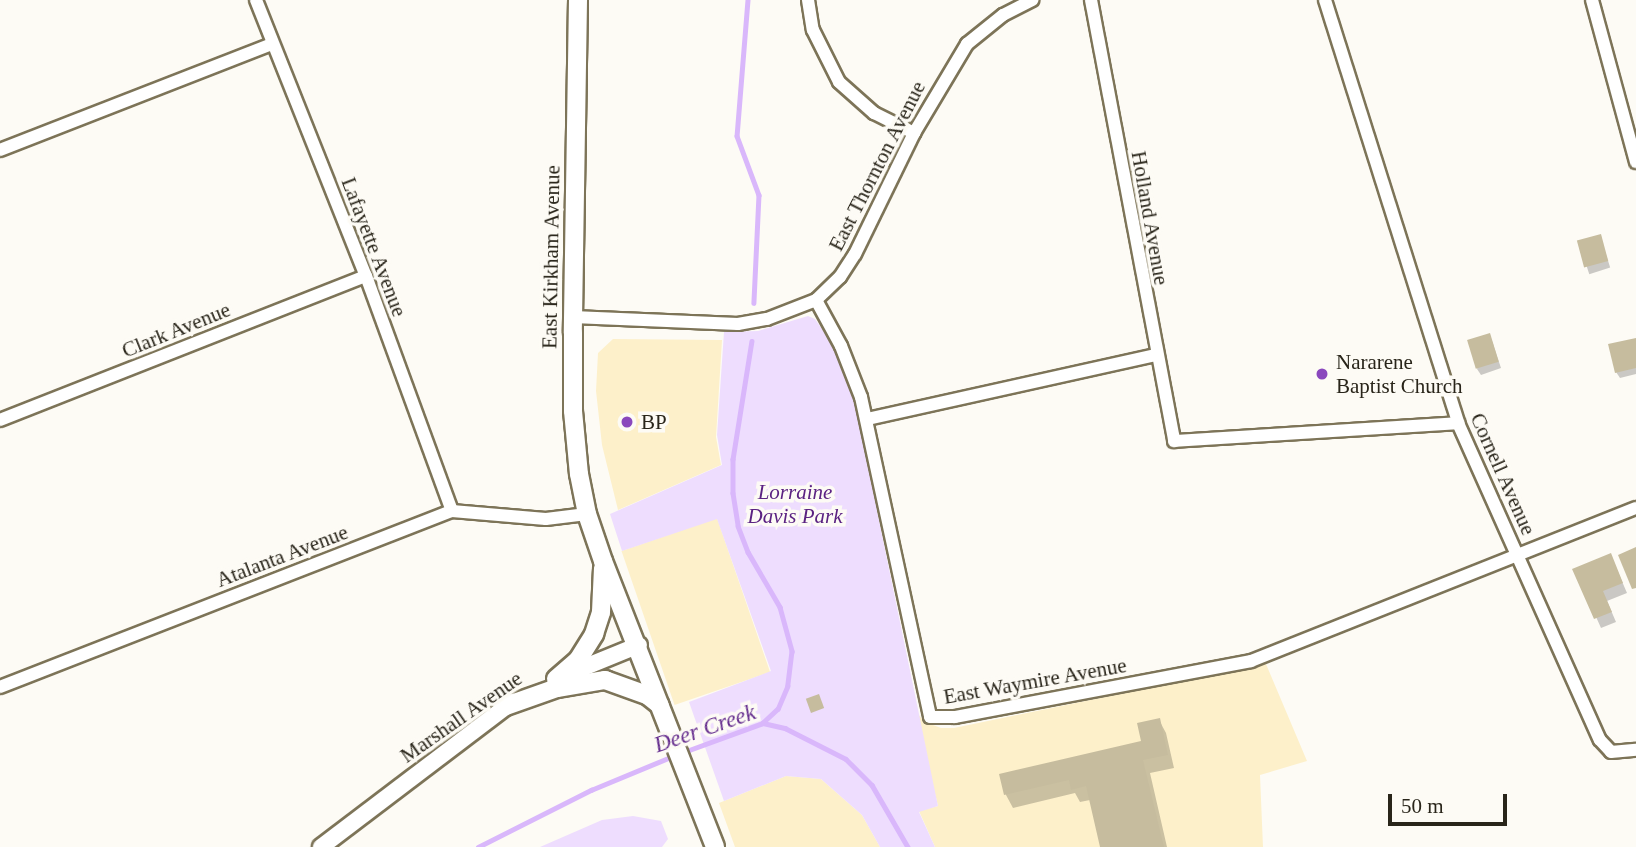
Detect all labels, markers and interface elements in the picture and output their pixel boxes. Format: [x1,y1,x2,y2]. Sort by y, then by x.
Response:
street label: East Thornton Avenue [823,76,931,256]
street label: Holland Avenue [1126,149,1174,287]
street label: East Kirkham Avenue [537,164,565,350]
street label: Lafayette Avenue [336,173,412,321]
street label: Clark Avenue [118,297,234,363]
place label: Nararene Baptist Church [1336,349,1463,399]
marker: Nararene Baptist Church [1314,366,1330,382]
place label: BP [641,409,667,435]
street label: Cornell Avenue [1465,409,1541,539]
marker: BP [619,414,635,430]
park label: Lorraine Davis Park [747,479,843,529]
street label: Atalanta Avenue [212,519,352,593]
street label: East Waymire Avenue [941,652,1129,710]
street label: Marshall Avenue [395,665,527,769]
water label: Deer Creek [650,699,760,759]
scale bar [1391,780,1510,824]
text: 50 m [1401,794,1444,818]

